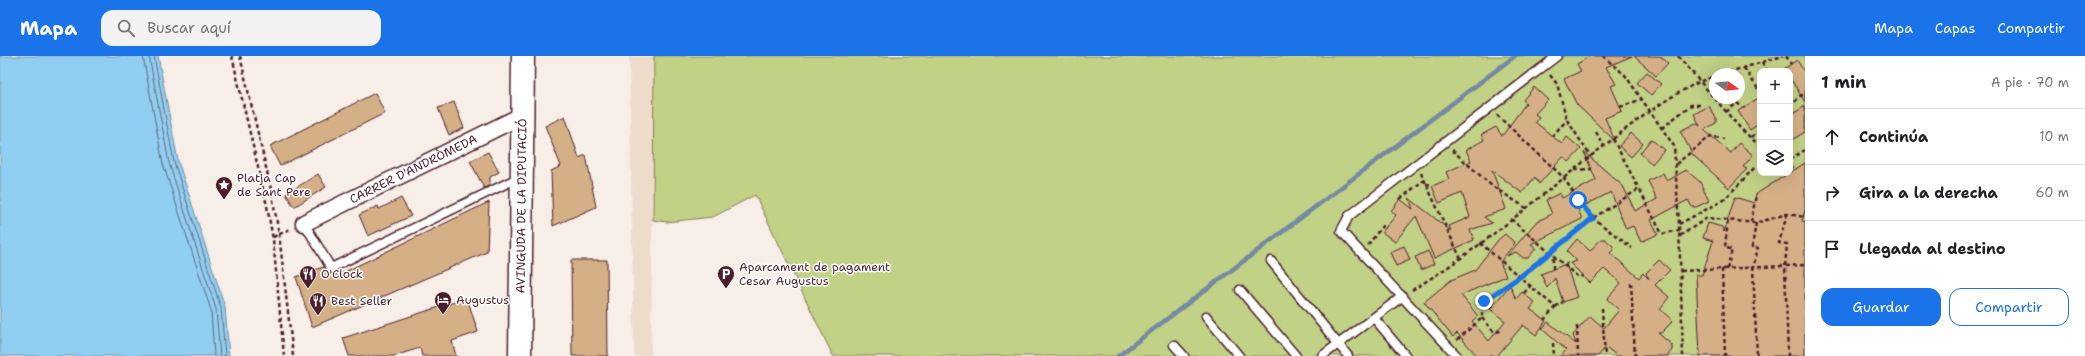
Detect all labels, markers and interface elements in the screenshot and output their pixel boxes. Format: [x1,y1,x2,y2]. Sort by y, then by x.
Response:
search box [101,10,381,46]
text: Mapa [20,16,77,41]
icon: search [115,17,137,39]
text: Buscar aquí [147,18,231,38]
text: Mapa [1874,19,1913,37]
text: Capas [1935,19,1976,37]
text: Compartir [1998,19,2065,37]
north arrow [1709,68,1745,104]
map controls [1757,68,1793,176]
button: + [1757,68,1793,104]
text: 1 min [1821,71,1866,93]
text: A pie · 70 m [1991,74,2069,91]
button: − [1757,104,1793,140]
street label: AVINGUDA DE LA DIPUTACIÓ [513,118,530,294]
icon: ahead [1821,126,1843,148]
text: Continúa [1859,127,1928,147]
text: 10 m [2039,128,2069,145]
street label: CARRER D'ANDRÒMEDA [347,131,480,207]
button: layers [1757,140,1793,176]
place label: Platja Cap de Sant Pere [237,170,311,200]
place icon: Platja Cap de Sant Pere [214,175,234,200]
icon: right [1821,182,1843,204]
text: Gira a la derecha [1859,183,1998,203]
text: 60 m [2036,184,2069,201]
route start [1569,191,1587,209]
icon: arrive [1821,238,1843,260]
text: Llegada al destino [1859,239,2006,259]
place label: Aparcament de pagament Cesar Augustus [739,259,890,289]
restaurant icon: O'Clock [298,264,318,289]
parking icon: Aparcament de pagament Cesar Augustus [716,264,736,289]
place label: O'Clock [321,266,363,282]
button: Guardar [1821,288,1941,326]
button: Compartir [1949,288,2069,326]
hotel icon: Augustus [433,290,453,315]
restaurant icon: Best Seller [308,291,328,316]
place label: Augustus [456,292,509,308]
route end [1475,292,1493,310]
place label: Best Seller [331,293,392,309]

